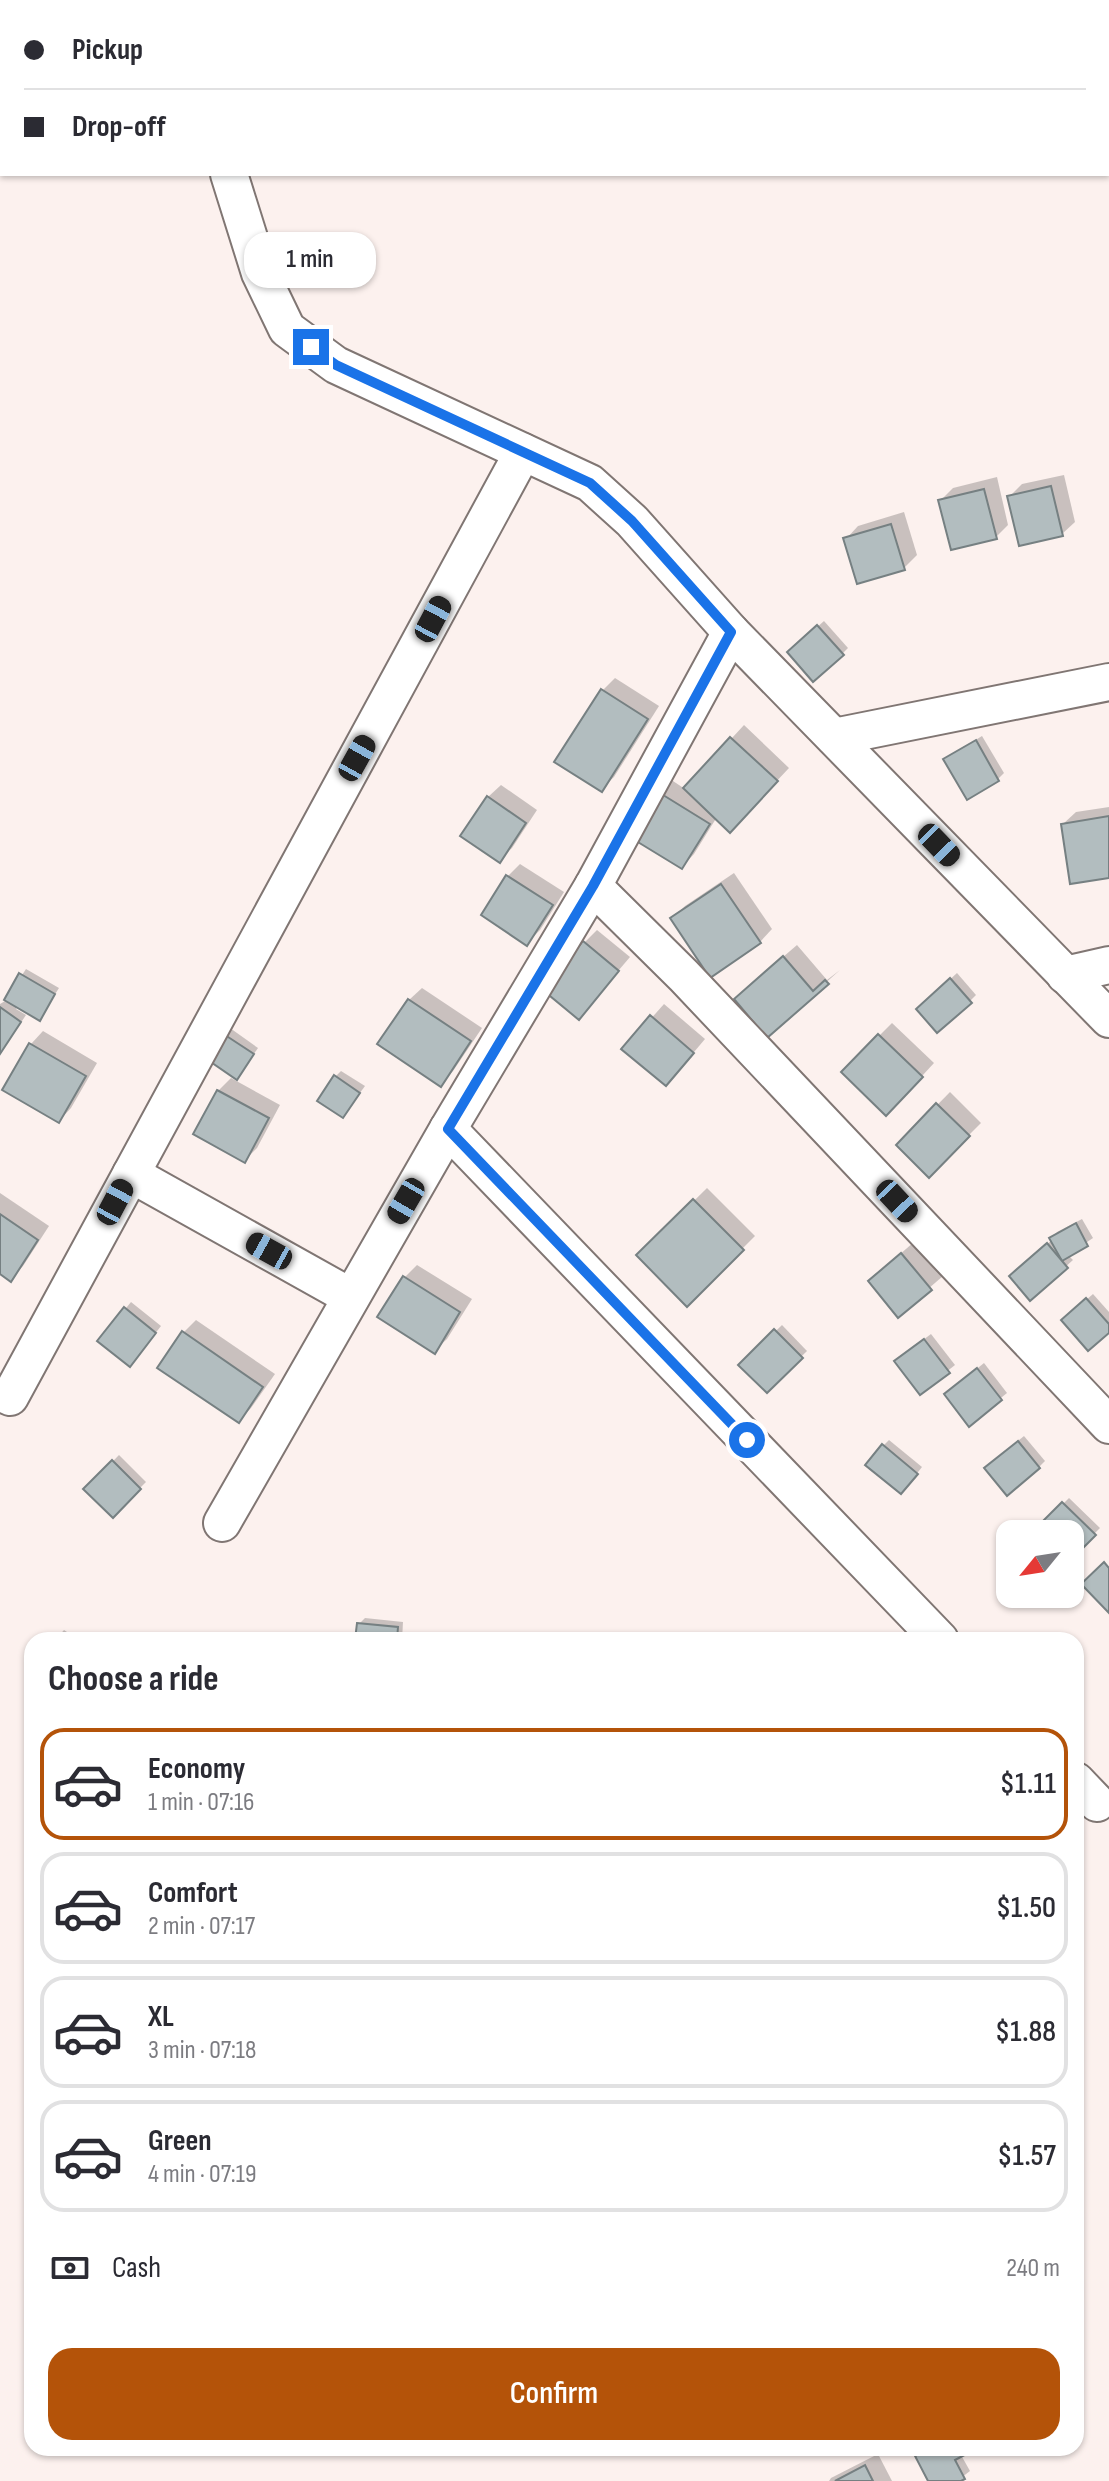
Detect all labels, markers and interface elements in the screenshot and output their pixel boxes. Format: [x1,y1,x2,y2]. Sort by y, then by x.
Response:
text: Pickup [72,32,143,68]
text: Drop-off [72,109,166,145]
callout: 1 min [245,231,377,287]
text: 1 min [286,244,334,275]
route end [293,329,329,365]
car [411,592,455,646]
car [335,731,379,785]
car [914,819,964,871]
car [384,1174,428,1228]
car [93,1175,137,1229]
car [872,1175,922,1227]
car [242,1229,296,1273]
route start [729,1422,765,1458]
north arrow [996,1520,1084,1608]
map controls [996,1520,1084,1608]
text: Choose a ride [48,1658,219,1701]
icon: car [52,1748,124,1820]
text: Economy [148,1751,245,1787]
text: $1.11 [1000,1766,1056,1802]
text: 1 min · 07:16 [148,1787,255,1818]
icon: car [52,1872,124,1944]
text: Comfort [148,1875,238,1911]
text: $1.50 [996,1890,1056,1926]
text: 2 min · 07:17 [148,1911,255,1942]
icon: car [52,1996,124,2068]
text: XL [148,1999,174,2035]
text: $1.88 [995,2014,1056,2050]
text: 3 min · 07:18 [148,2035,256,2066]
icon: car [52,2120,124,2192]
text: Green [148,2123,212,2159]
text: $1.57 [997,2138,1056,2174]
text: 4 min · 07:19 [148,2159,256,2190]
icon: cash [48,2246,92,2290]
text: Cash [112,2250,161,2286]
text: 240 m [1006,2253,1060,2284]
button: Confirm [48,2348,1060,2440]

